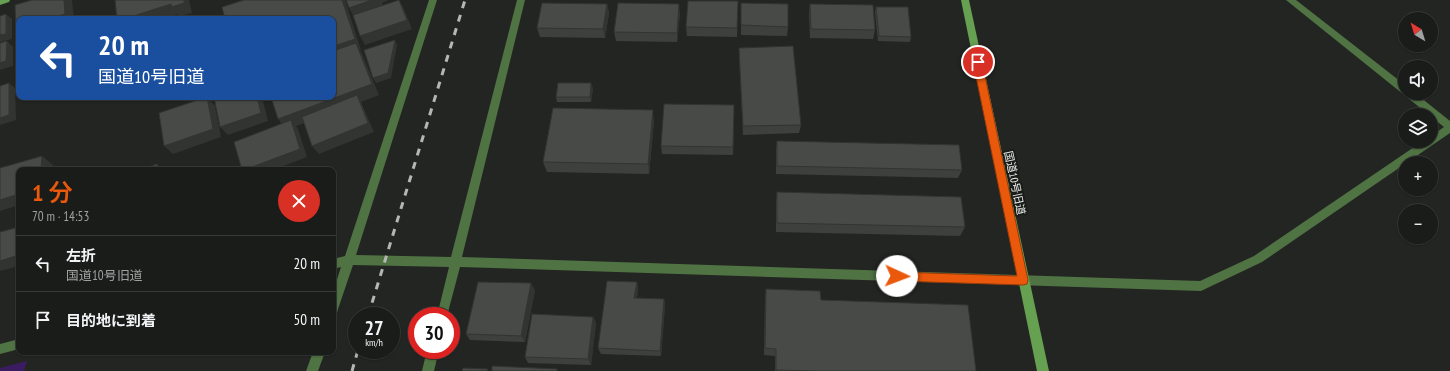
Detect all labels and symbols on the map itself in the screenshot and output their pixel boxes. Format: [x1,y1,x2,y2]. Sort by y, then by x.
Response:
north arrow [1398,12,1438,52]
pin [961,45,995,79]
street label: 国道10号旧道 [1001,150,1029,216]
position arrow [876,255,918,297]
speed limit sign: 30 [408,307,460,359]

